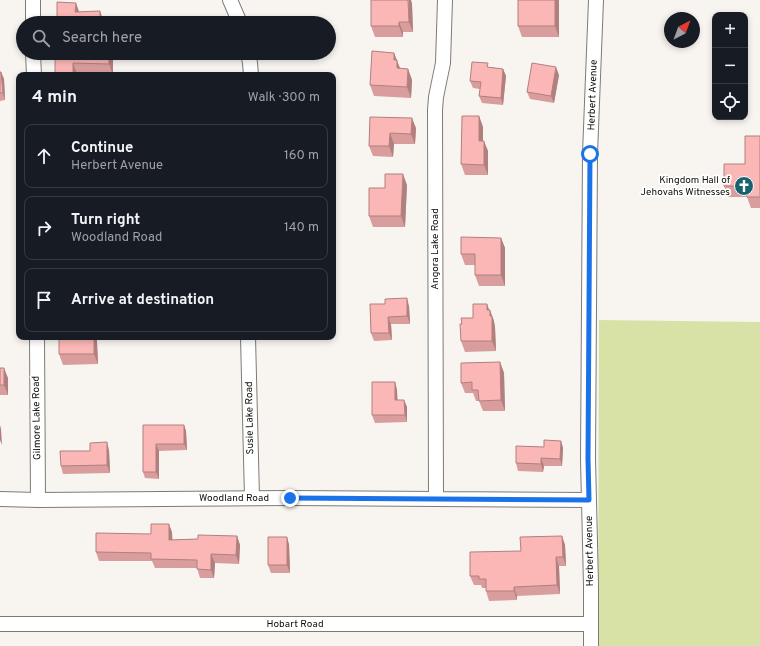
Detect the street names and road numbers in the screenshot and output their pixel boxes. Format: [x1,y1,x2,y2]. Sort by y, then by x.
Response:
street label: Herbert Avenue [585,59,601,131]
street label: Angora Lake Road [429,208,442,290]
street label: Gilmore Lake Road [30,376,44,460]
street label: Susie Lake Road [243,381,257,455]
street label: Woodland Road [199,492,269,505]
street label: Herbert Avenue [583,515,597,587]
street label: Hobart Road [266,618,324,631]

